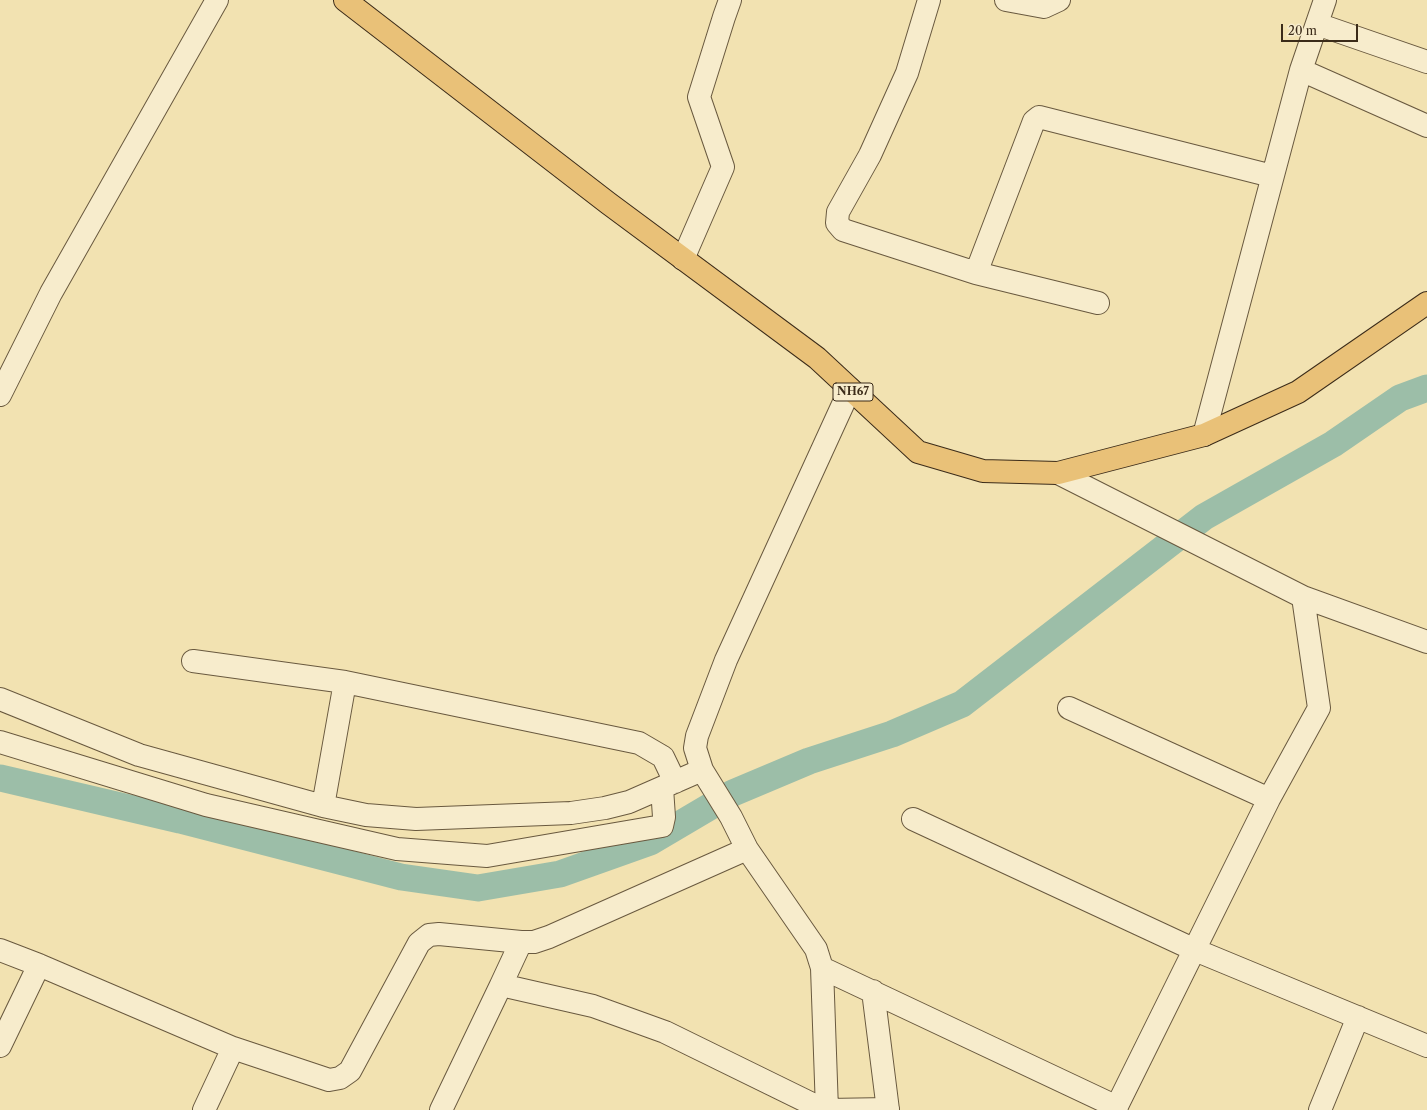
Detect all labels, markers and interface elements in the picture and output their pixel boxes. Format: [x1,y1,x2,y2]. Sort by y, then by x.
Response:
scale bar [1283,16,1360,42]
text: 20 m [1288,23,1317,38]
road number: NH67 [833,383,873,401]

